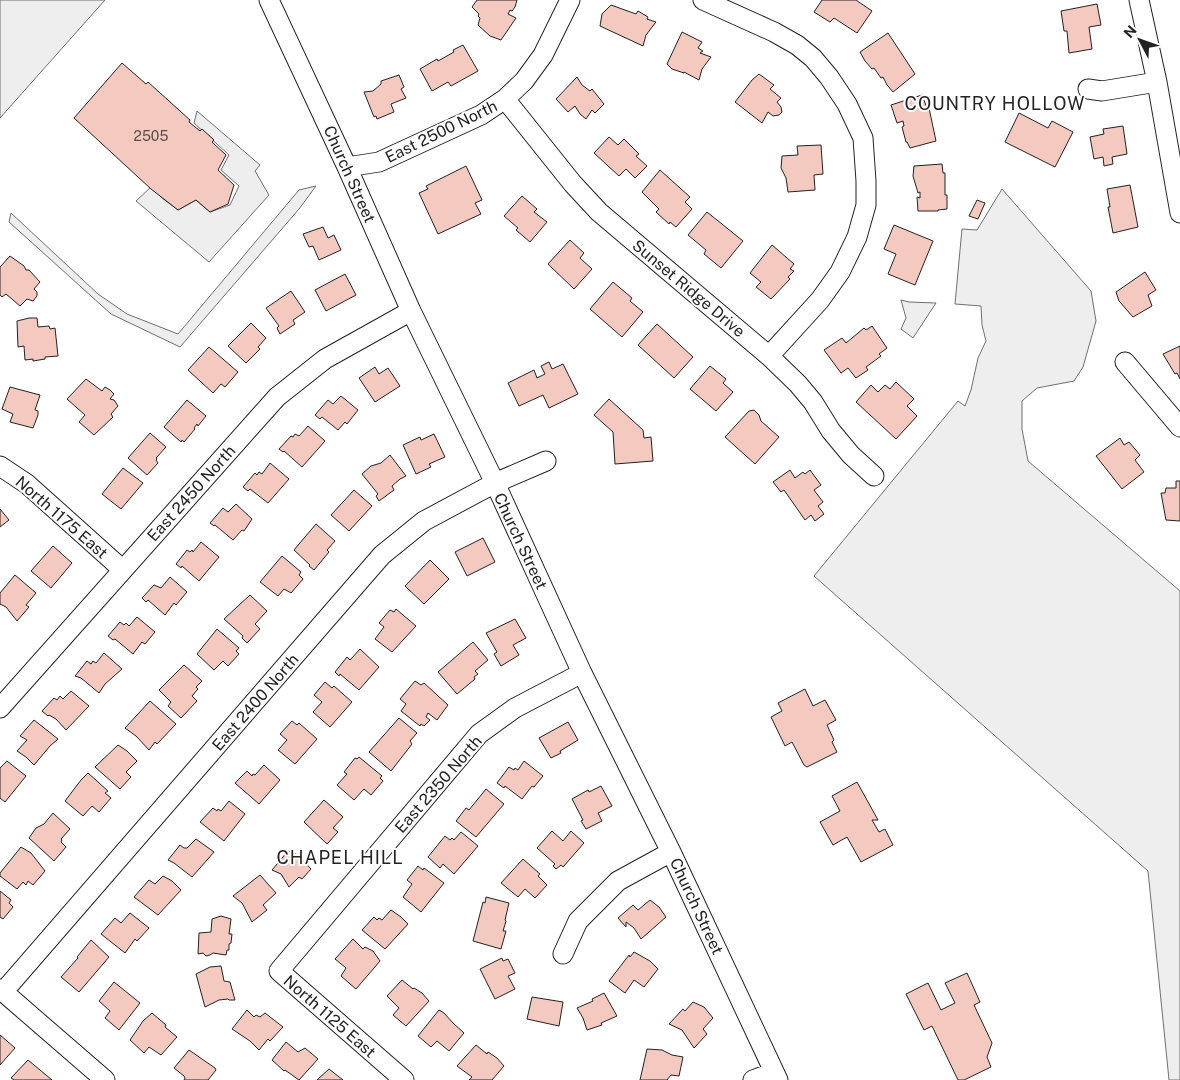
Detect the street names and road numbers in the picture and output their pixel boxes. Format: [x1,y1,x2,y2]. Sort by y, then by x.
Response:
street label: East 2500 North [382,96,500,167]
street label: Church Street [320,123,379,226]
street label: Sunset Ridge Drive [628,236,749,341]
street label: East 2450 North [143,441,239,545]
street label: North 1175 East [12,472,112,563]
street label: Church Street [490,490,551,592]
street label: East 2400 North [208,650,303,755]
street label: East 2350 North [391,732,486,837]
street label: Church Street [666,855,727,957]
street label: North 1125 East [280,971,380,1062]

